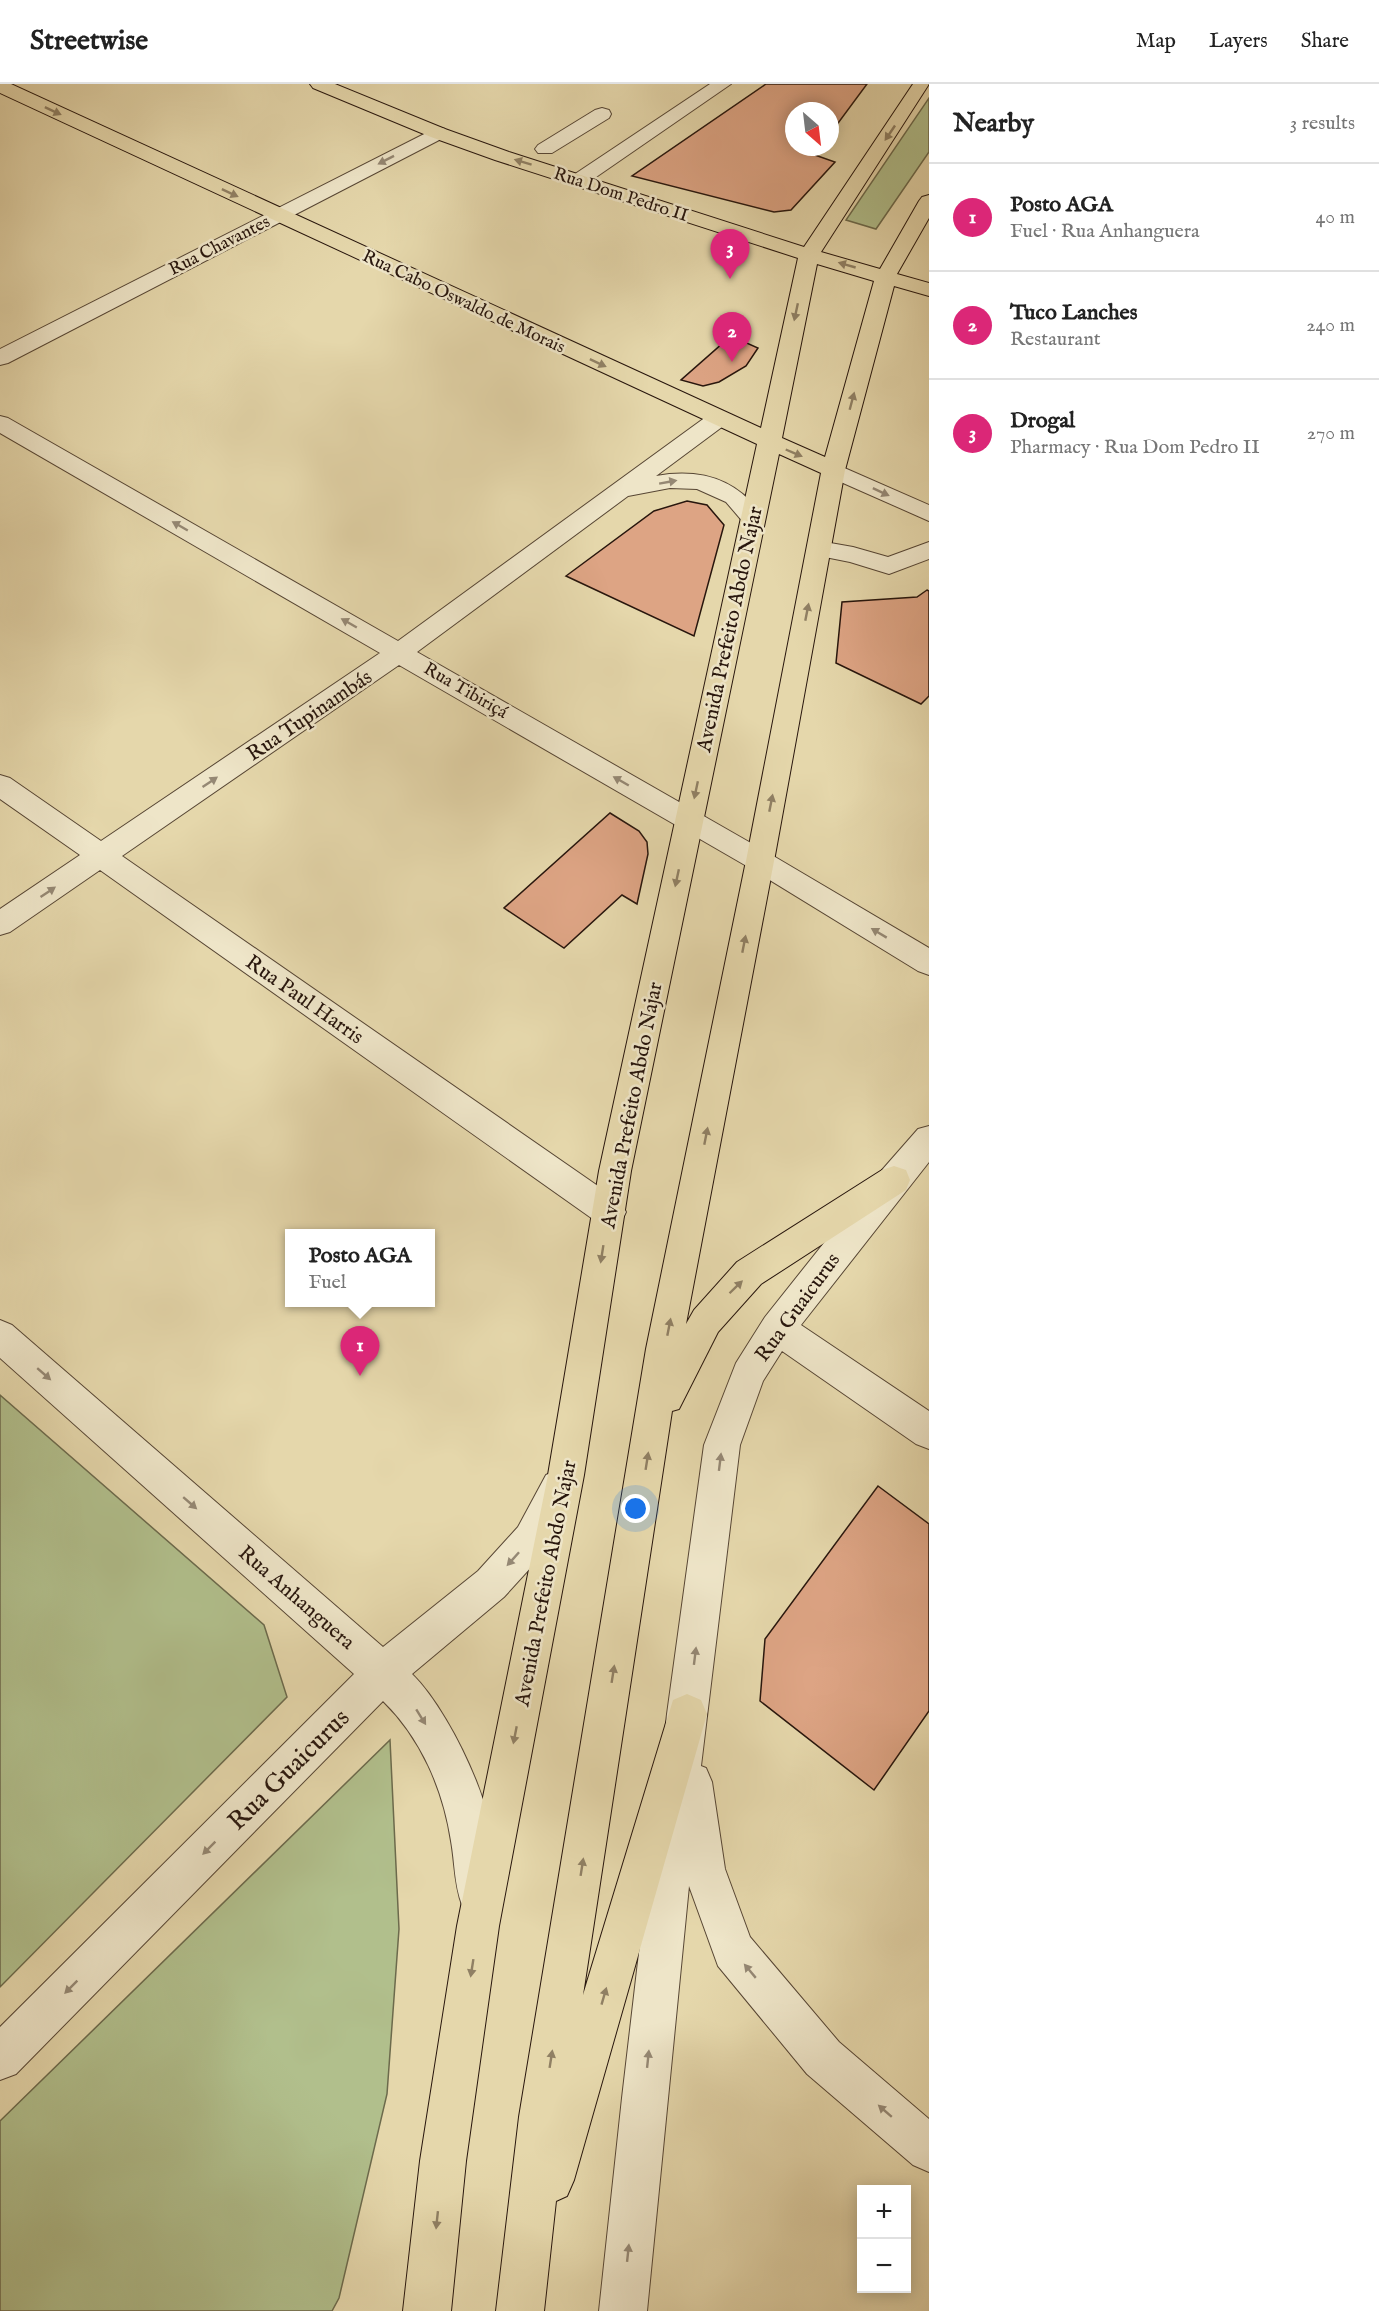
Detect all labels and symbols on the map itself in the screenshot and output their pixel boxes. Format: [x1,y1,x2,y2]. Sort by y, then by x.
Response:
north arrow [785,102,839,156]
one-way arrow [45,106,62,115]
one-way arrow [884,124,896,140]
one-way arrow [377,155,394,165]
one-way arrow [514,157,532,167]
street label: Rua Dom Pedro II [550,163,691,228]
one-way arrow [222,188,239,197]
street label: Rua Chavantes [165,211,274,282]
pin: 3 [710,230,750,279]
street label: Rua Cabo Oswaldo de Morais [358,245,568,360]
one-way arrow [838,260,856,270]
one-way arrow [791,302,801,321]
pin: 2 [712,312,752,362]
one-way arrow [589,358,606,367]
one-way arrow [848,392,857,410]
one-way arrow [785,448,803,458]
one-way arrow [659,477,678,486]
one-way arrow [873,487,890,496]
street label: Avenida Prefeito Abdo Najar [691,504,770,756]
one-way arrow [171,521,188,531]
one-way arrow [803,602,812,621]
one-way arrow [341,618,358,628]
street label: Rua Tibiriçá [419,658,512,725]
street label: Rua Tupinambás [242,664,378,768]
one-way arrow [613,775,629,786]
one-way arrow [201,776,217,788]
one-way arrow [691,781,700,800]
one-way arrow [767,794,776,813]
one-way arrow [672,869,682,887]
one-way arrow [40,886,57,897]
one-way arrow [871,927,887,938]
one-way arrow [740,934,749,953]
street label: Rua Paul Harris [240,950,369,1051]
street label: Avenida Prefeito Abdo Najar [595,980,670,1232]
one-way arrow [702,1126,711,1145]
one-way arrow [597,1245,606,1264]
street label: Rua Guaicurus [750,1248,847,1368]
one-way arrow [728,1280,742,1294]
one-way arrow [665,1317,674,1336]
pin: 1 [340,1326,380,1376]
one-way arrow [36,1367,51,1380]
one-way arrow [643,1451,652,1470]
one-way arrow [715,1453,725,1472]
street label: Avenida Prefeito Abdo Najar [509,1458,584,1710]
your location [621,1494,650,1523]
one-way arrow [182,1496,197,1509]
street label: Rua Anhanguera [232,1540,361,1657]
one-way arrow [506,1552,520,1567]
one-way arrow [690,1646,699,1665]
one-way arrow [609,1665,618,1684]
street label: Rua Guaicurus [221,1702,357,1838]
one-way arrow [416,1709,427,1725]
one-way arrow [510,1726,519,1745]
one-way arrow [202,1841,216,1855]
one-way arrow [578,1857,587,1876]
one-way arrow [467,1959,476,1978]
one-way arrow [744,1964,757,1979]
one-way arrow [65,1979,79,1993]
one-way arrow [600,1987,609,2005]
one-way arrow [644,2049,653,2068]
one-way arrow [547,2050,556,2069]
one-way arrow [878,2105,893,2118]
one-way arrow [432,2210,441,2229]
one-way arrow [623,2243,633,2262]

